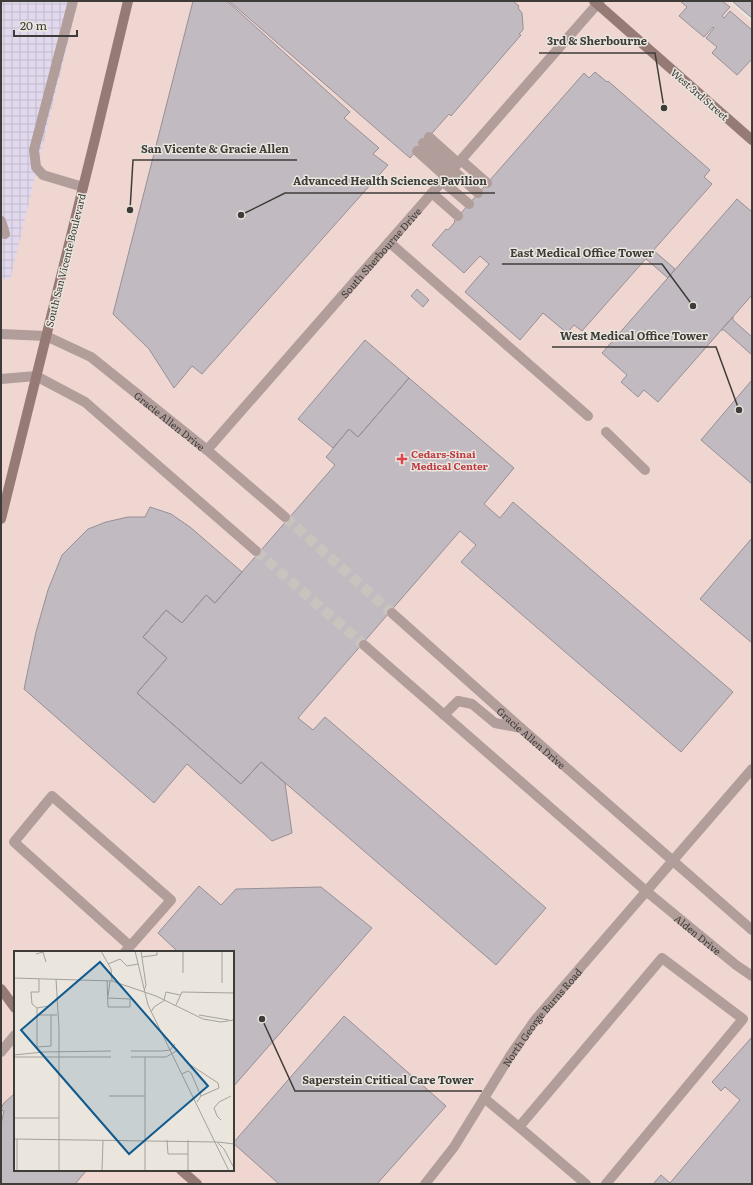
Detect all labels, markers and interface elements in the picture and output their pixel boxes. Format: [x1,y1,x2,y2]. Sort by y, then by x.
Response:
scale bar [14,12,77,38]
text: 20 m [20,16,47,34]
callout: 3rd & Sherbourne [539,30,655,53]
text: 3rd & Sherbourne [547,32,647,48]
street label: West 3rd Street [668,65,732,123]
callout: San Vicente & Gracie Allen [133,137,297,160]
text: San Vicente & Gracie Allen [141,140,289,156]
callout: Advanced Health Sciences Pavilion [285,170,495,193]
text: Advanced Health Sciences Pavilion [293,172,487,188]
street label: South San Vicente Boulevard [41,192,89,328]
street label: South Sherbourne Drive [336,204,424,301]
callout: East Medical Office Tower [502,241,662,264]
text: East Medical Office Tower [510,244,654,260]
callout: West Medical Office Tower [552,324,716,347]
text: West Medical Office Tower [560,327,708,343]
street label: Gracie Allen Drive [131,387,209,453]
place label: Cedars-Sinai Medical Center [411,446,489,473]
marker: Cedars-Sinai Medical Center [396,453,408,465]
street label: Gracie Allen Drive [494,703,569,772]
street label: Alden Drive [672,910,725,958]
inset map [14,951,234,1171]
street label: North George Burns Road [498,964,585,1069]
callout: Saperstein Critical Care Tower [295,1068,482,1091]
text: Saperstein Critical Care Tower [302,1071,474,1087]

